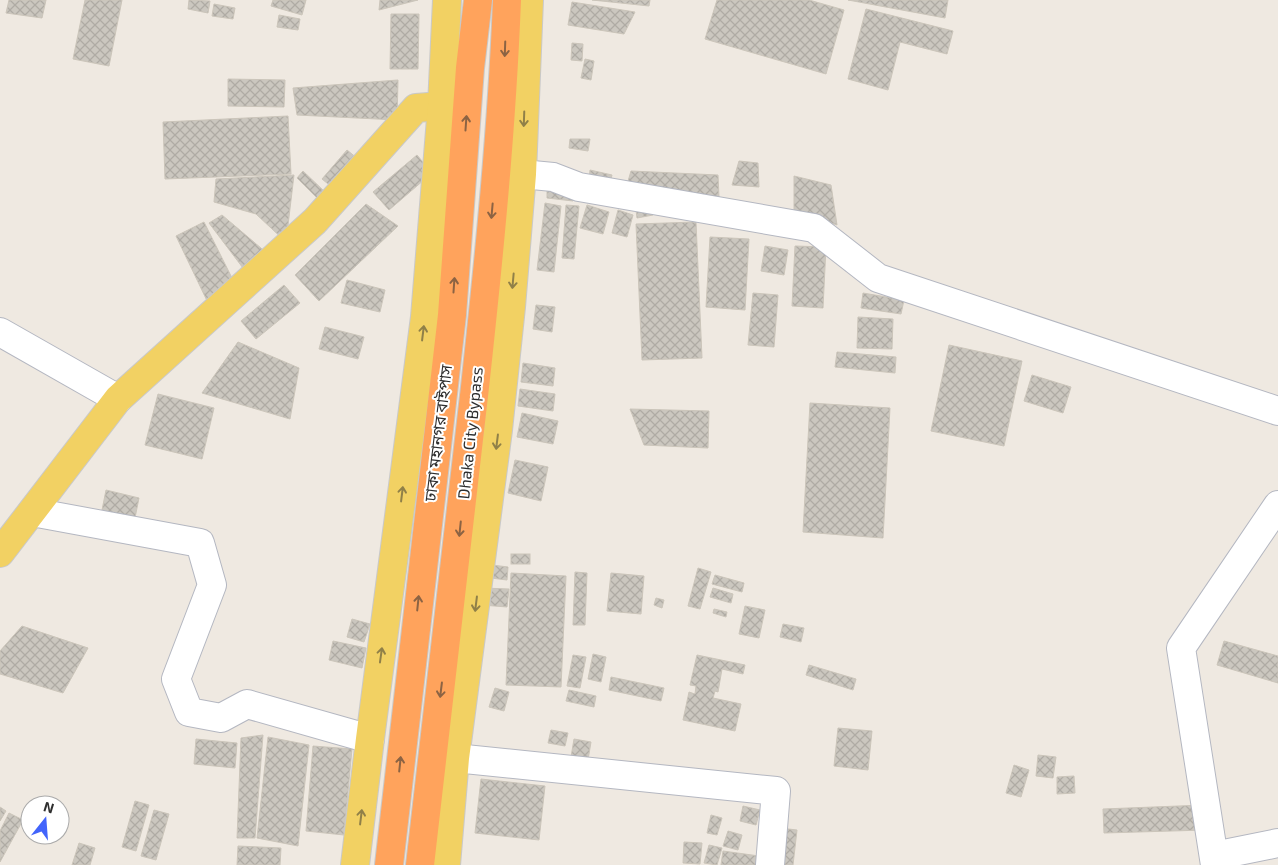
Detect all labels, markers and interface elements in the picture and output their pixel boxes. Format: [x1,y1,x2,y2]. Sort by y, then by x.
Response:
one-way arrow [500,40,510,56]
one-way arrow [520,110,529,126]
one-way arrow [462,115,471,131]
one-way arrow [487,202,497,218]
one-way arrow [508,272,518,288]
one-way arrow [450,277,459,293]
one-way arrow [418,325,428,341]
street label: ঢাকা মহানগর বাইপাস [420,363,455,503]
street label: Dhaka City Bypass [453,366,486,500]
one-way arrow [491,434,501,450]
one-way arrow [398,487,408,503]
one-way arrow [455,521,465,537]
one-way arrow [413,595,423,611]
one-way arrow [471,595,481,611]
one-way arrow [376,648,386,664]
one-way arrow [436,682,446,698]
one-way arrow [395,757,405,773]
north arrow [20,795,70,845]
text: N [42,797,56,817]
one-way arrow [356,809,366,825]

